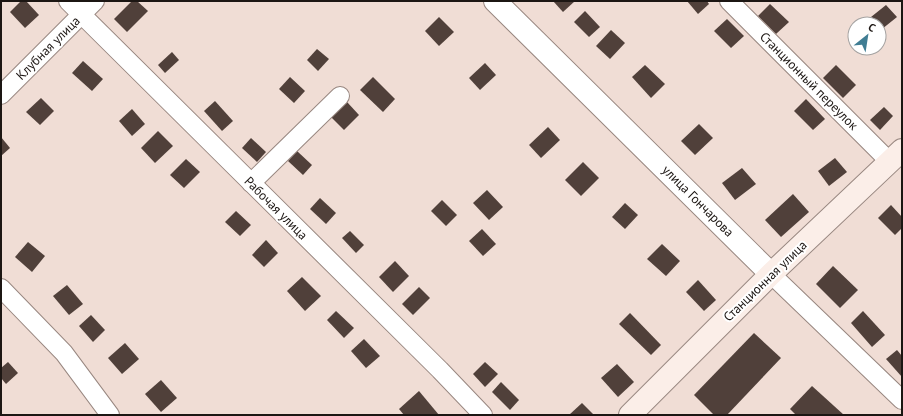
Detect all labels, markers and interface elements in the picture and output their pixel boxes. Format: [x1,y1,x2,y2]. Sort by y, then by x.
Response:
street label: Клубная улица [12,12,84,84]
north arrow [847,16,887,56]
text: С [866,20,878,35]
street label: Станционный переулок [756,28,862,134]
street label: улица Гончарова [659,162,737,240]
street label: Рабочая улица [241,173,311,243]
street label: Станционная улица [720,237,810,325]

